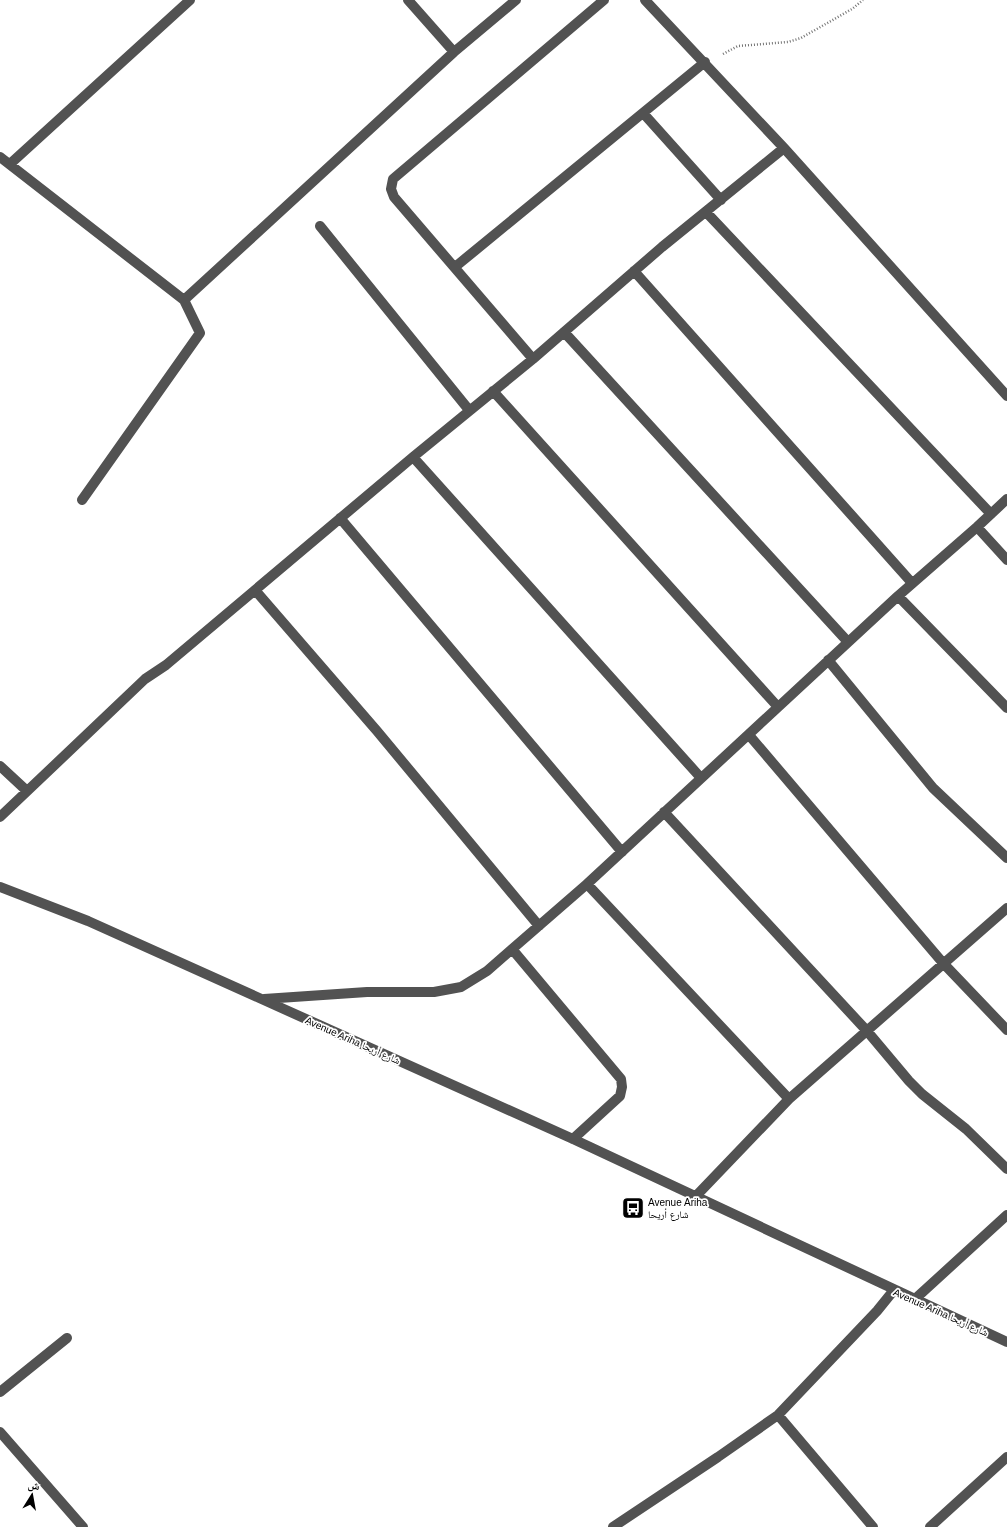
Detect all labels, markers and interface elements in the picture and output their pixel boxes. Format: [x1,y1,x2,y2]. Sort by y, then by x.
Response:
street label: Avenue Ariha شارع أريحا [303,1014,403,1067]
bus stop icon: Avenue Ariha شارع أريحا [620,1195,646,1221]
place label: Avenue Ariha شارع أريحا [648,1197,708,1221]
street label: Avenue Ariha شارع أريحا [891,1286,991,1339]
north arrow [12,1475,52,1515]
text: ش [27,1478,41,1494]

